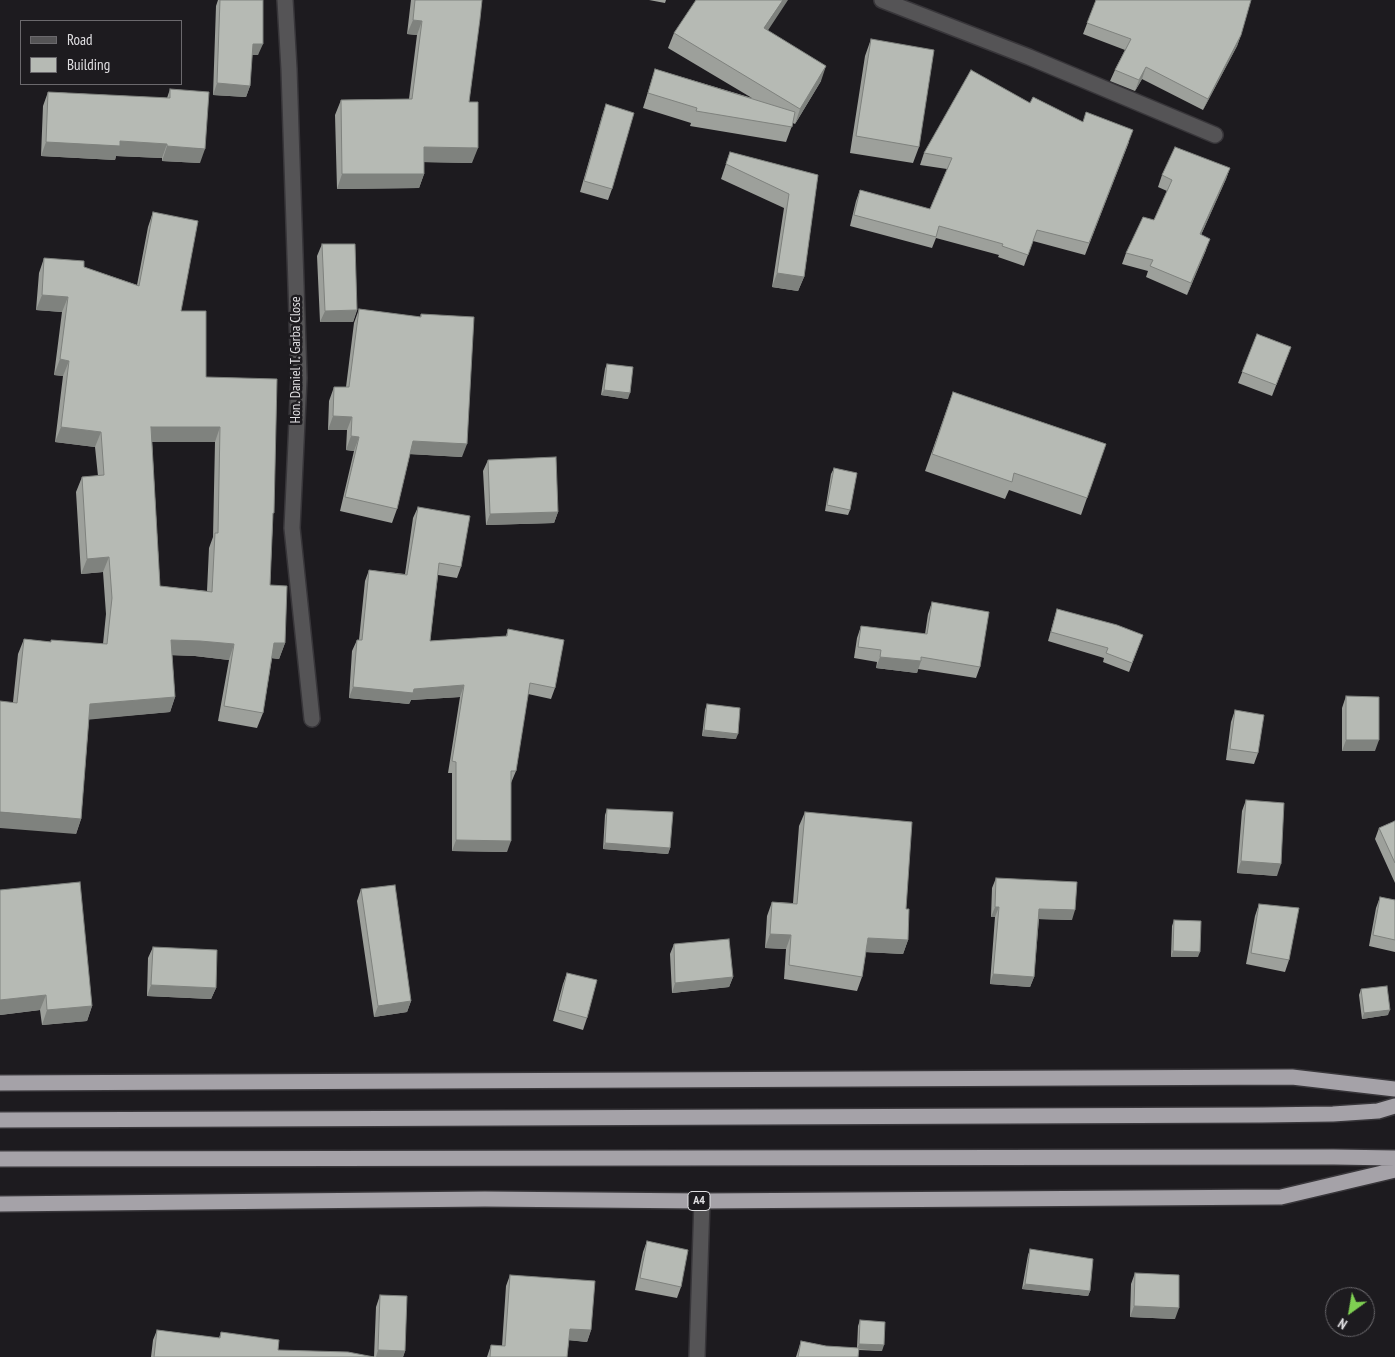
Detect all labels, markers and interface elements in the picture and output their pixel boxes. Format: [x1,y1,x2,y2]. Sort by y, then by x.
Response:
legend [20,20,182,85]
text: Road [67,30,93,49]
text: Building [67,55,110,74]
street label: Hon. Daniel T. Garba Close [288,296,304,424]
road number: A4 [688,1192,710,1210]
north arrow [1325,1287,1375,1337]
text: N [1335,1314,1351,1334]

